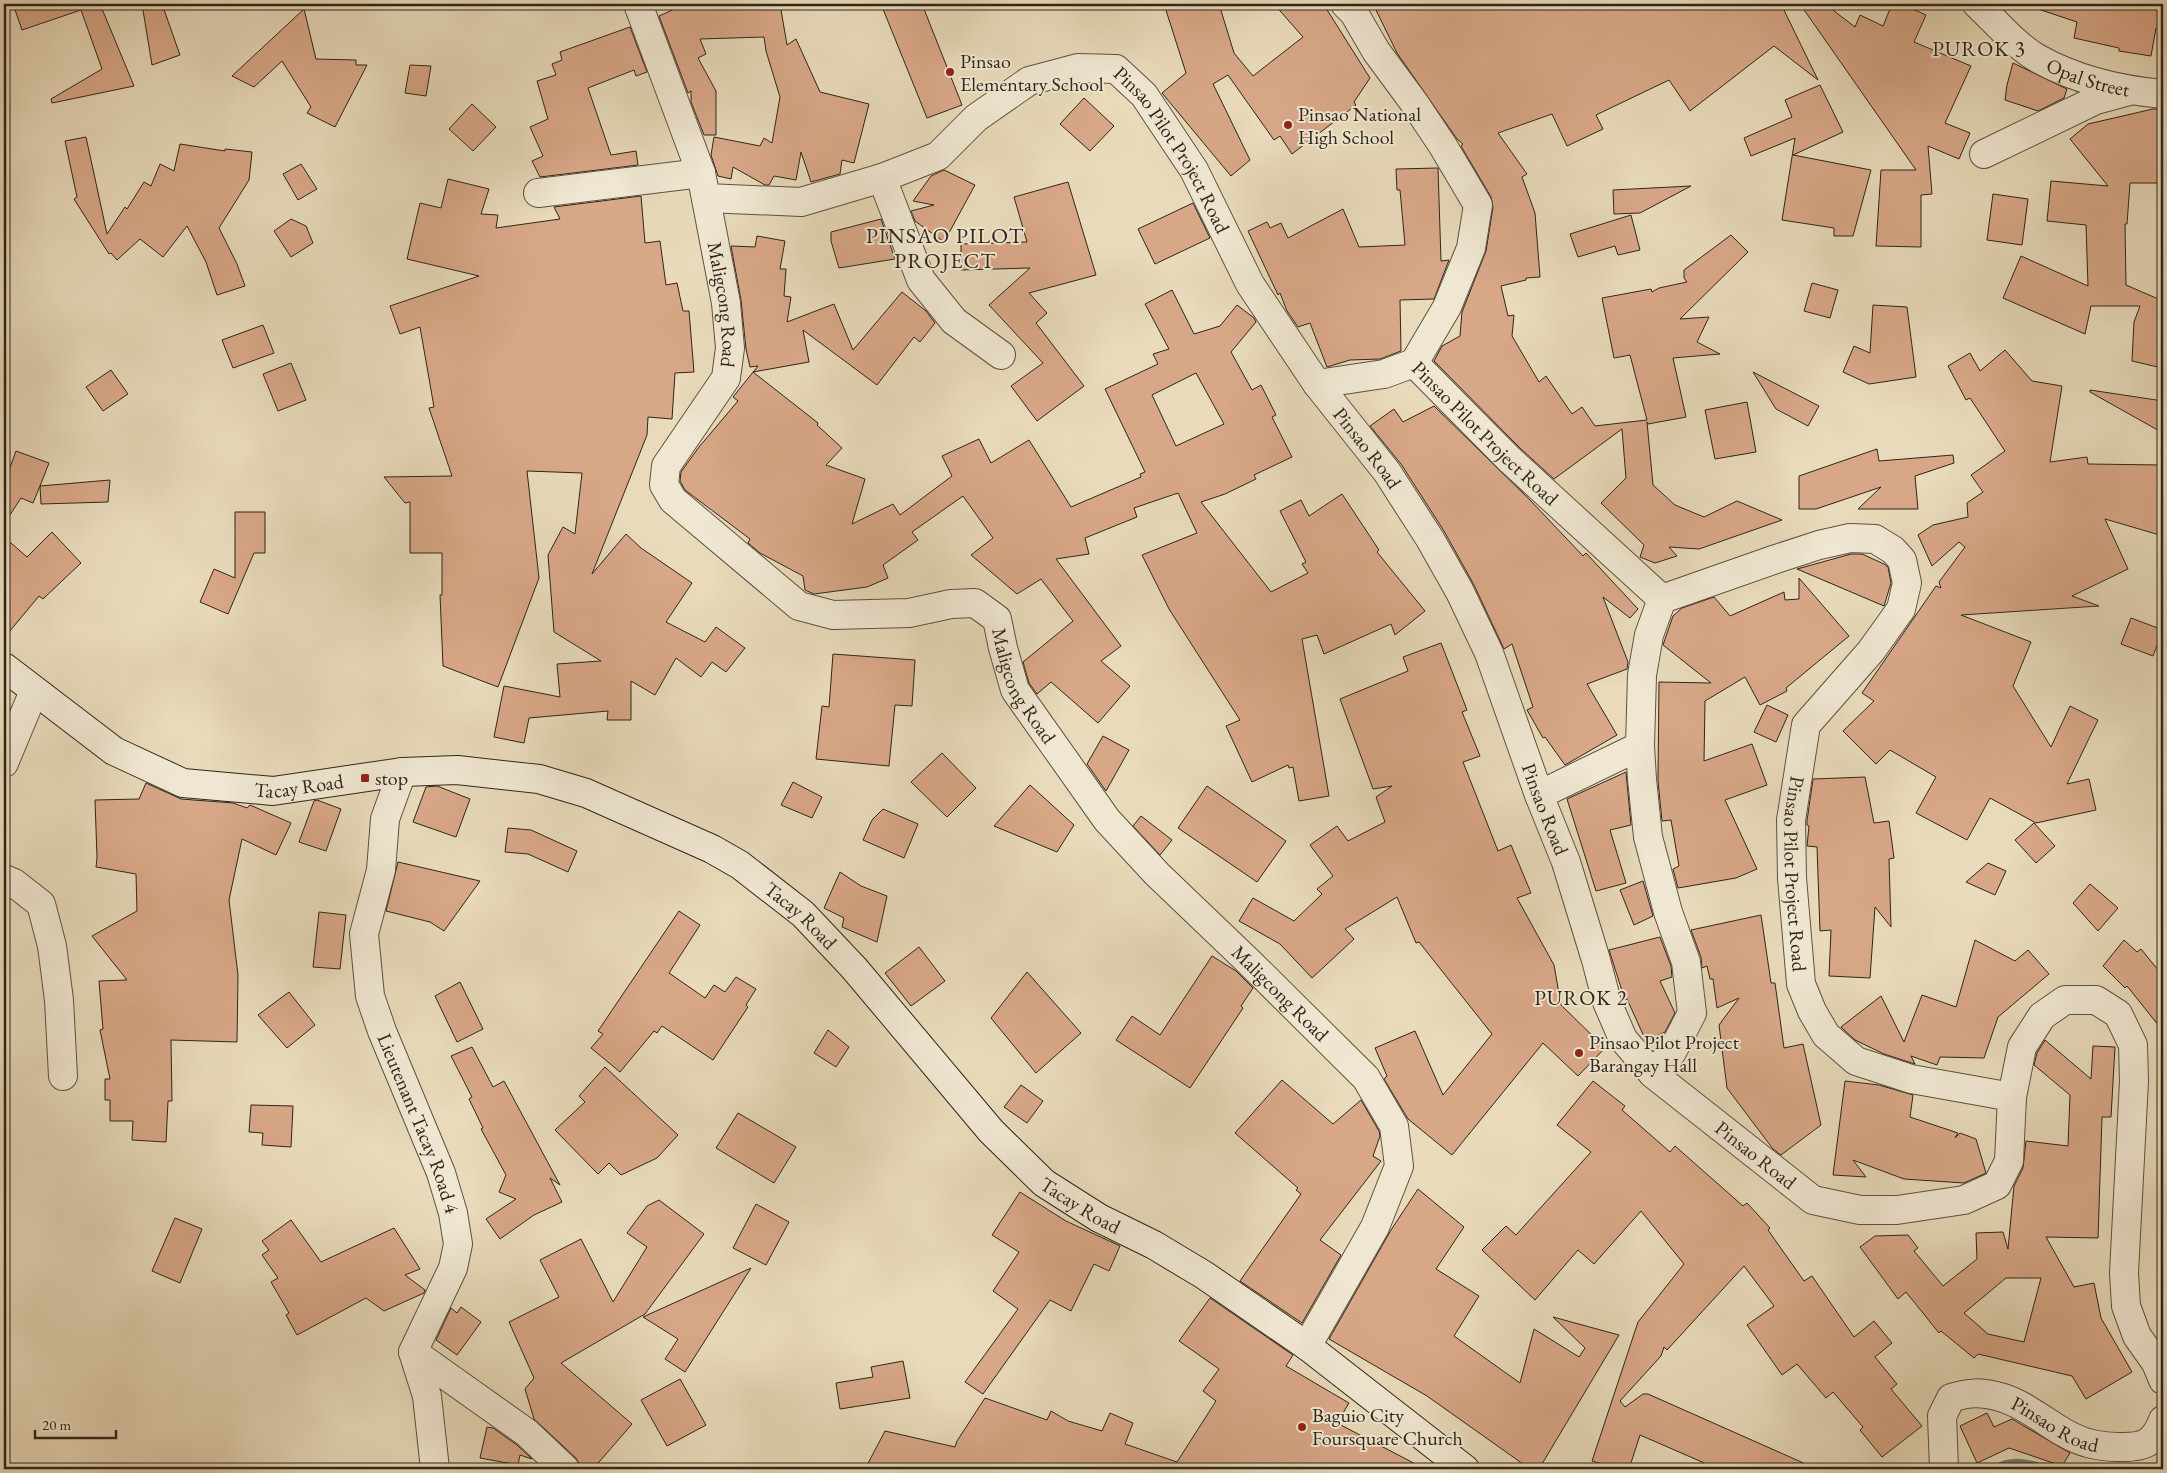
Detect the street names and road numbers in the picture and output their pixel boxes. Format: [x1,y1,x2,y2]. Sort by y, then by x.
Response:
street label: Opal Street [2042,52,2132,103]
street label: Pinsao Pilot Project Road [1108,60,1236,238]
street label: Maligcong Road [701,240,743,370]
street label: Pinsao Pilot Project Road [1406,355,1565,512]
street label: Pinsao Road [1327,402,1408,494]
street label: Maligcong Road [986,625,1062,749]
street label: Pinsao Road [1516,760,1575,860]
street label: Tacay Road [253,768,346,804]
street label: Pinsao Pilot Project Road [1778,774,1813,973]
street label: Tacay Road [759,876,843,956]
street label: Maligcong Road [1226,939,1335,1048]
street label: Lieutenant Tacay Road 4 [371,1029,465,1217]
street label: Pinsao Road [1710,1115,1803,1196]
street label: Tacay Road [1035,1171,1126,1240]
street label: Pinsao Road [2007,1390,2102,1458]

